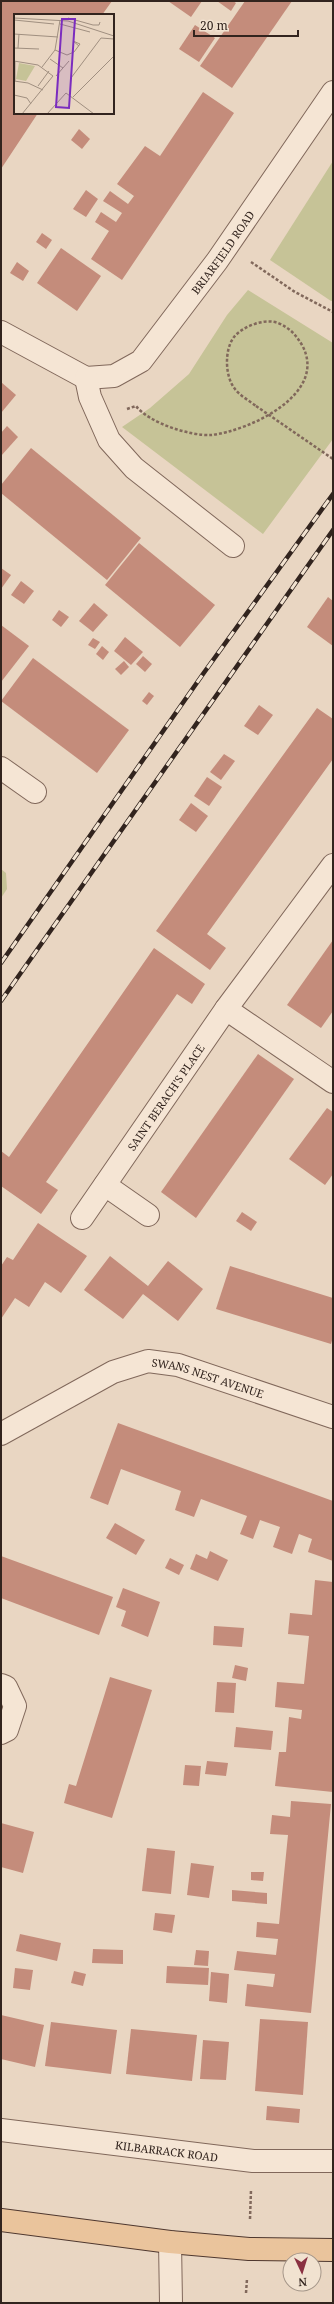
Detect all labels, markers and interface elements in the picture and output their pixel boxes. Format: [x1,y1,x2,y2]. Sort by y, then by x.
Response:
scale bar [194,12,298,38]
inset map [14,14,114,114]
text: 20 m [200,17,228,34]
street label: BRIARFIELD ROAD [187,207,257,297]
street label: SAINT BERACH'S PLACE [124,1041,207,1153]
street label: SWANS NEST AVENUE [151,1354,266,1401]
street label: KILBARRACK ROAD [115,2137,219,2164]
north arrow [282,2252,322,2292]
text: N [298,2275,308,2290]

